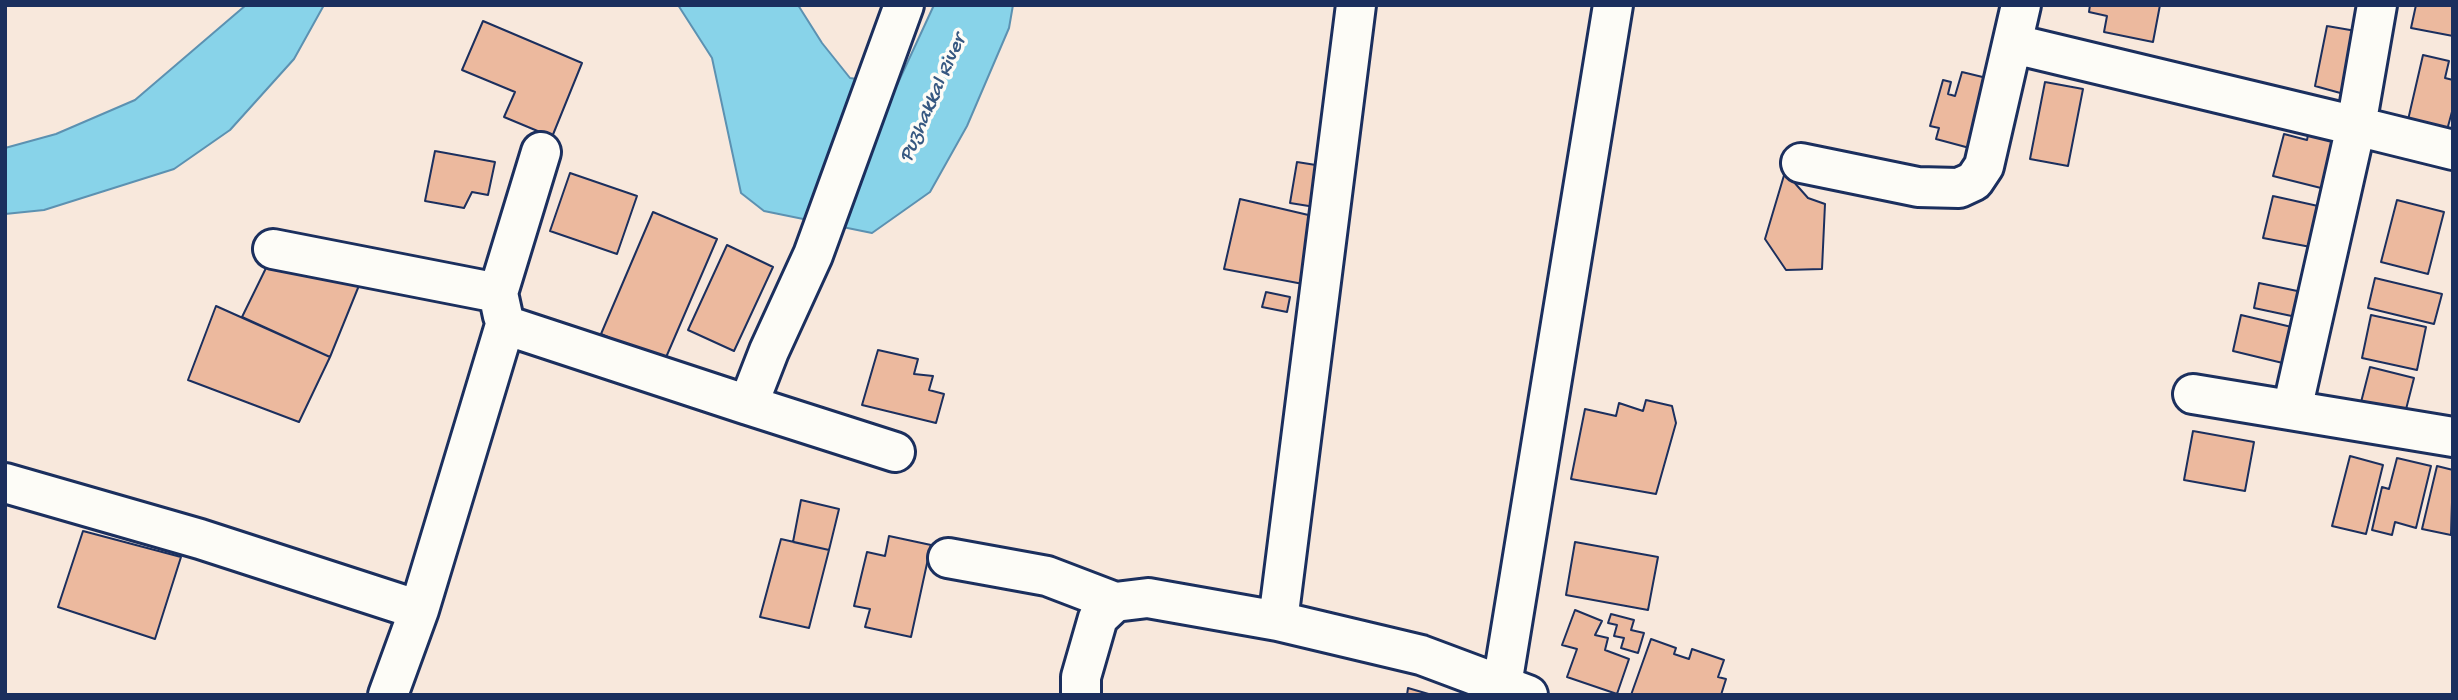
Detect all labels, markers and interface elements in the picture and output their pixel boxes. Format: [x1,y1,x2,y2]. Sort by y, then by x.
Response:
water label: Puzhakkal River [895,31,973,167]

